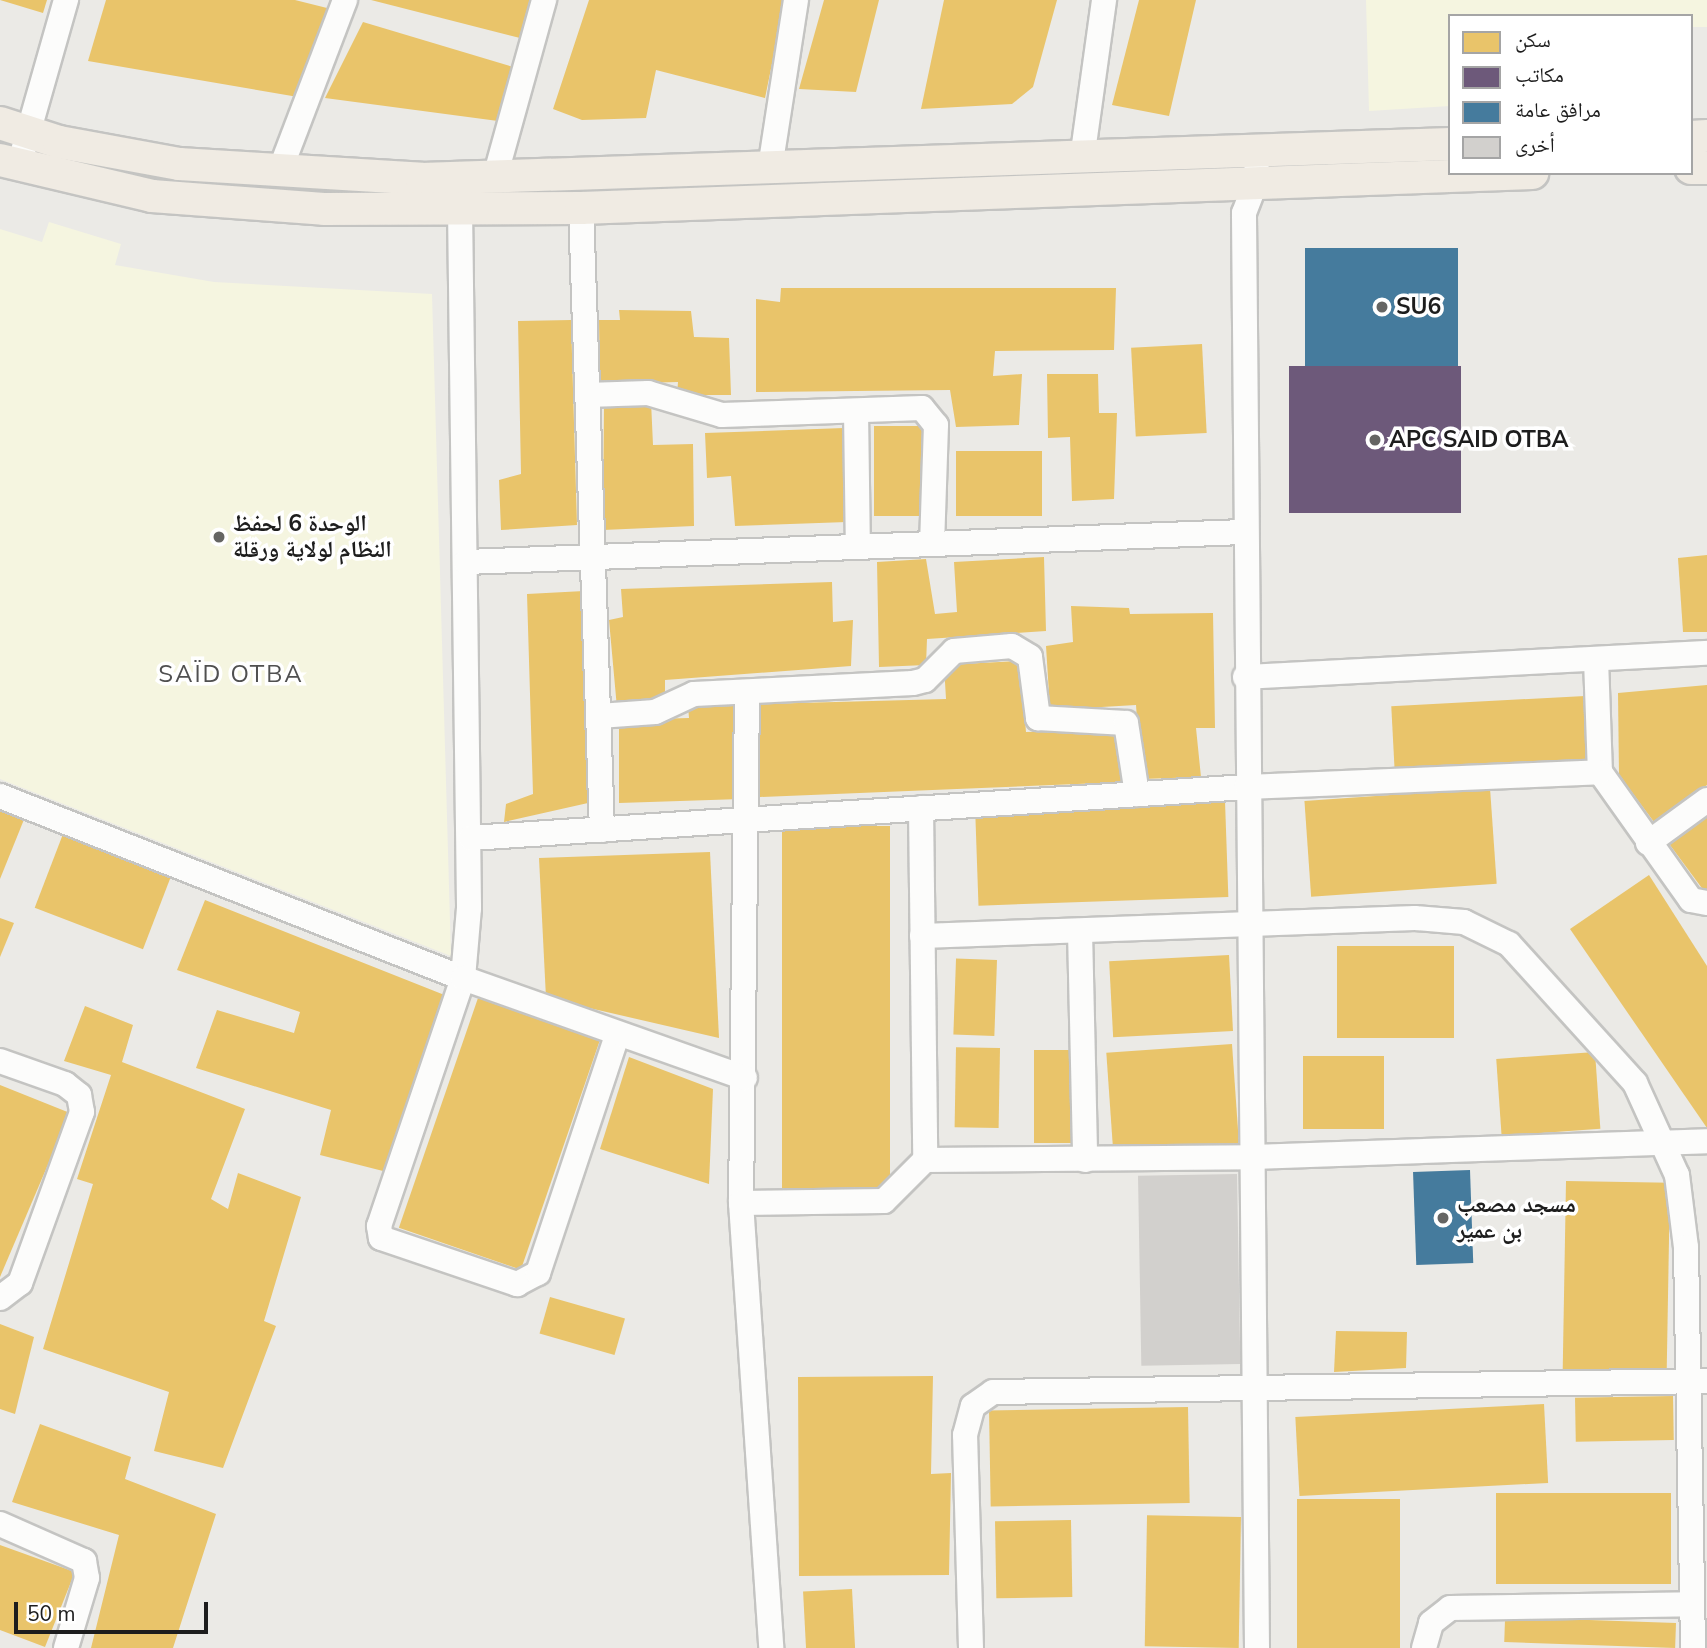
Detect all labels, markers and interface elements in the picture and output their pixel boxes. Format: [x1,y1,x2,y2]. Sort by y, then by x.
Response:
legend [1448,14,1693,175]
text: سكن [1515,26,1551,54]
text: مكاتب [1515,61,1564,89]
text: مرافق عامة [1515,96,1601,124]
text: أخرى [1515,131,1555,159]
place label: SU6 [1396,293,1441,321]
marker: SU6 [1374,299,1390,315]
place label: APC SAID OTBA [1389,426,1569,454]
marker: APC SAID OTBA [1367,432,1383,448]
place label: الوحدة 6 لحفظ النظام لولاية ورقلة [233,510,392,564]
marker: الوحدة 6 لحفظ النظام لولاية ورقلة [211,529,227,545]
district label: SAÏD OTBA [159,661,303,689]
place label: مسجد مصعب بن عمير [1457,1191,1576,1245]
marker: مسجد مصعب بن عمير [1435,1210,1451,1226]
scale bar [18,1588,212,1632]
text: 50 m [27,1600,76,1628]

